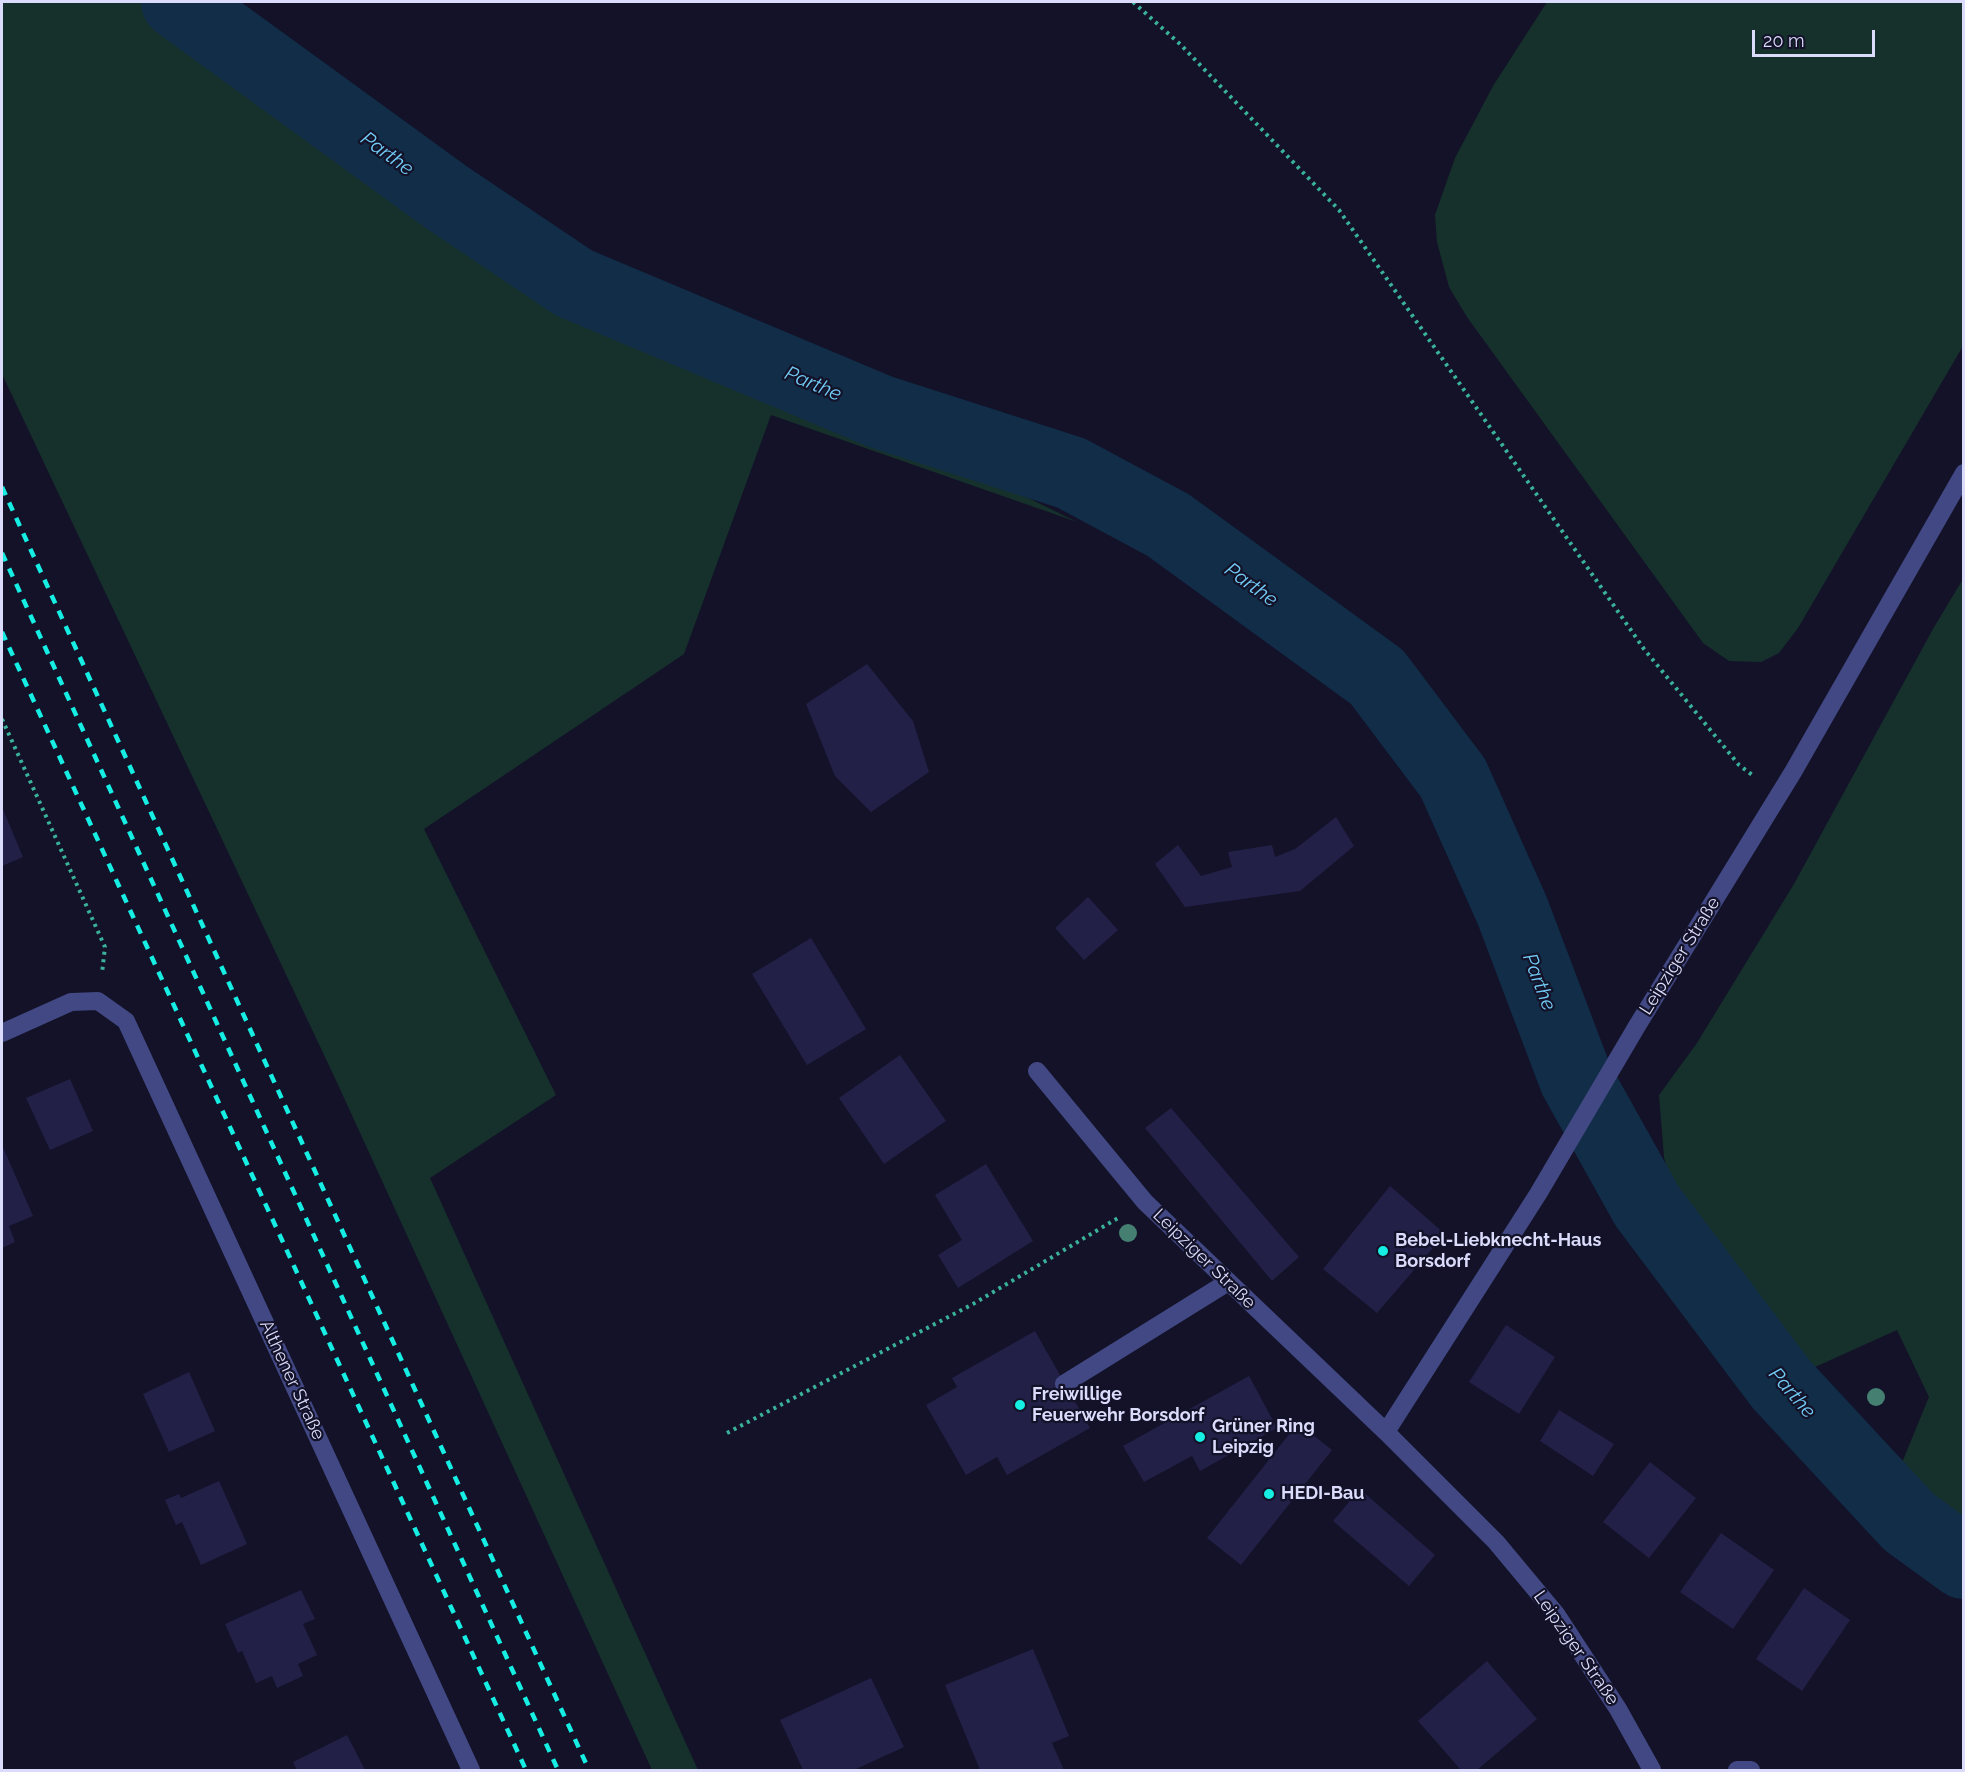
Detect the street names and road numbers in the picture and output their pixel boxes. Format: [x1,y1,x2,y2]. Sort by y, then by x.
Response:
street label: Leipziger Straße [1635,893,1725,1019]
street label: Leipziger Straße [1148,1205,1260,1313]
street label: Althener Straße [255,1317,329,1443]
street label: Leipziger Straße [1529,1587,1623,1709]

